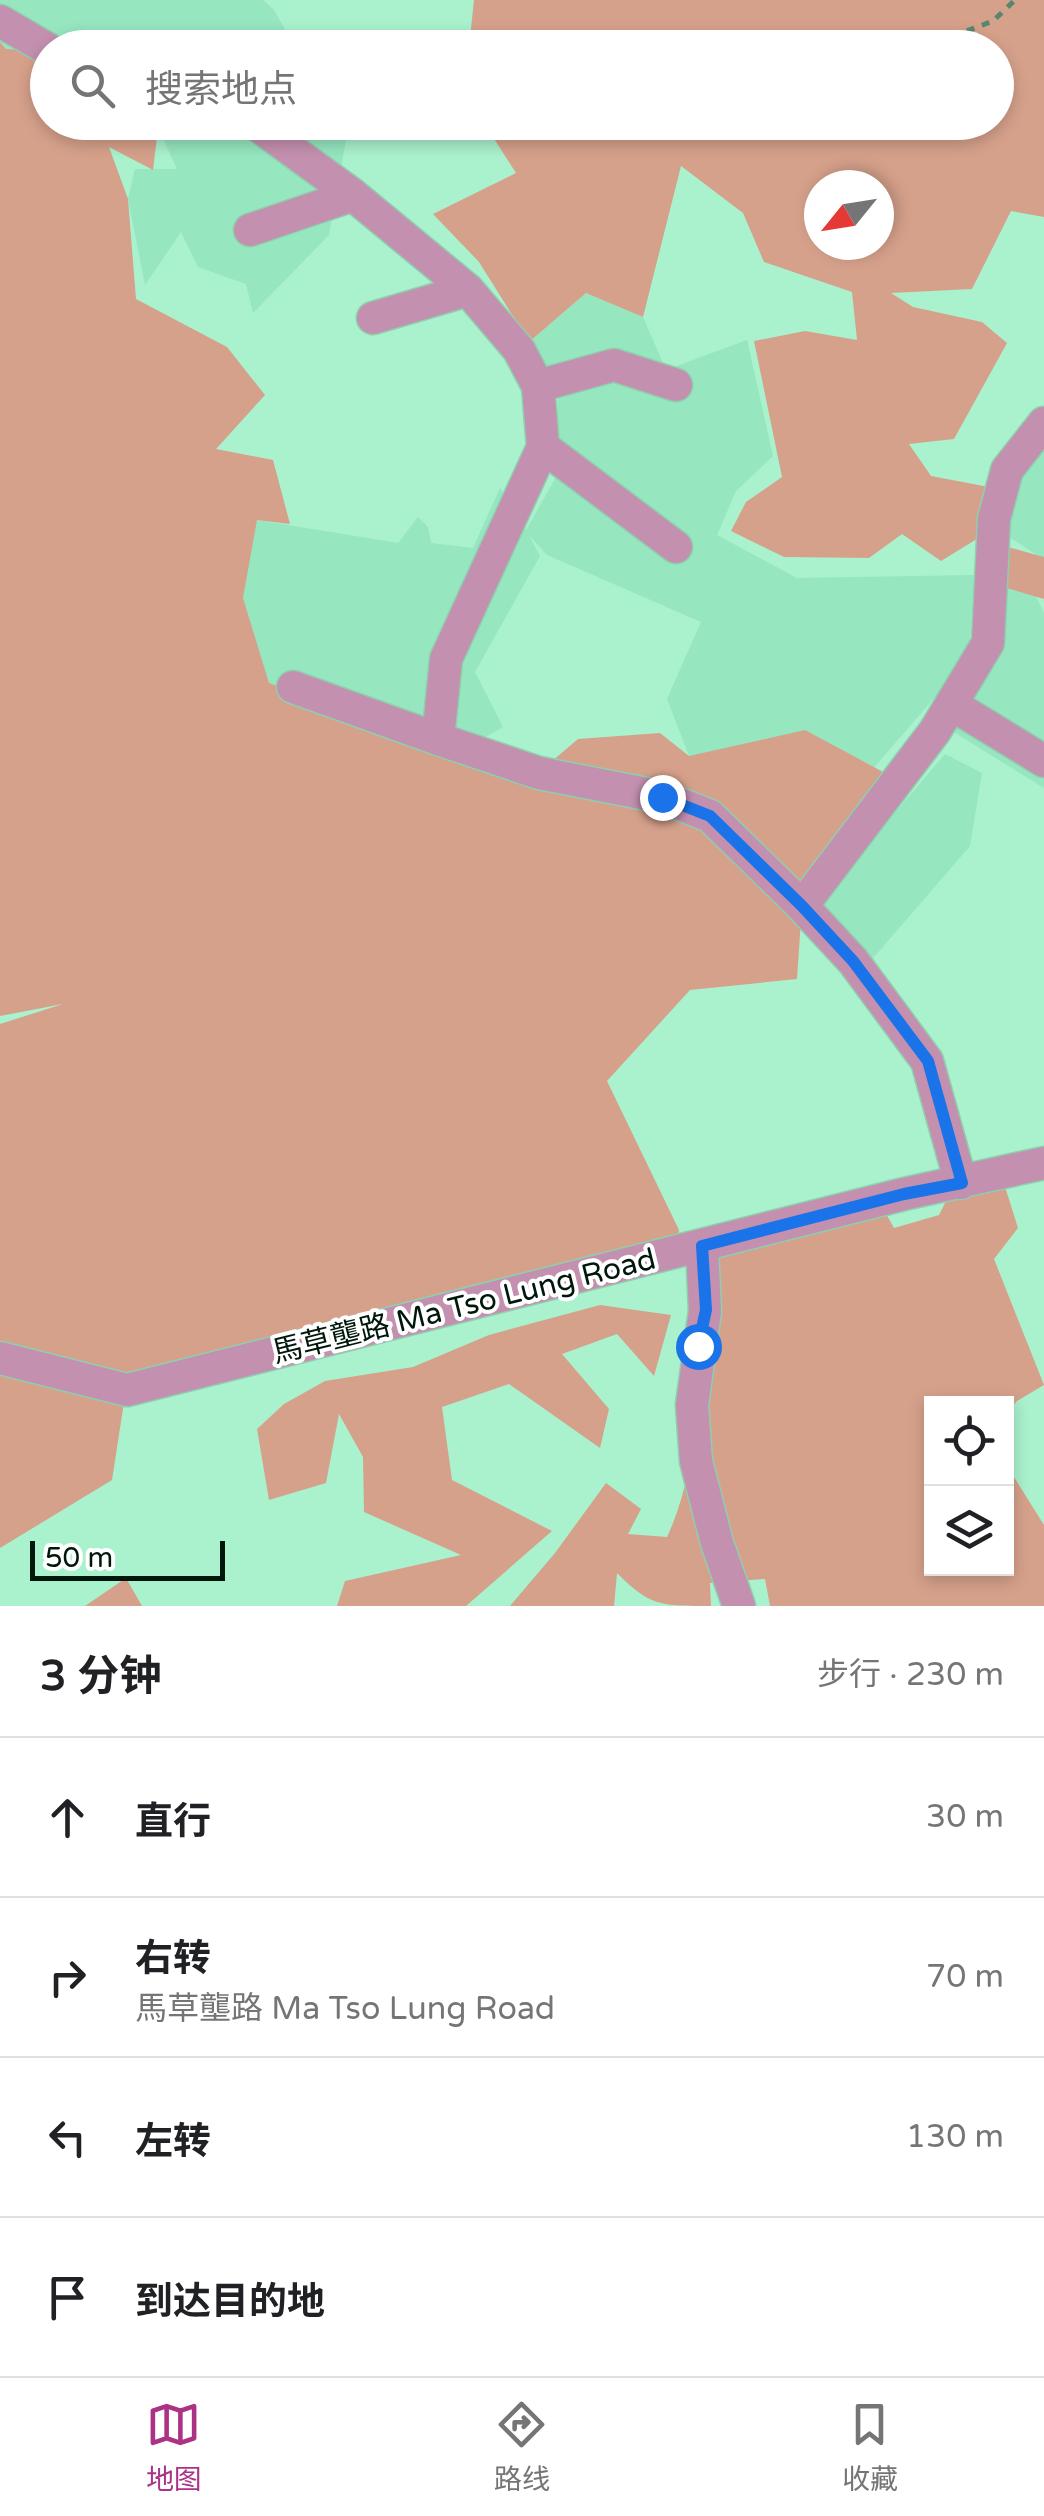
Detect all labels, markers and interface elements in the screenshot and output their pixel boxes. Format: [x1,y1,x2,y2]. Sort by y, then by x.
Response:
search box [30,30,1014,140]
icon: search [65,58,120,113]
text: 搜索地点 [145,67,297,113]
north arrow [804,170,894,260]
route end [640,775,686,821]
street label: 馬草壟路 Ma Tso Lung Road [268,1240,660,1372]
route start [676,1324,722,1370]
map controls [924,1396,1014,1576]
button: locate [924,1396,1014,1486]
button: layers [924,1486,1014,1576]
scale bar [30,1536,225,1580]
text: 50 m [45,1541,113,1575]
text: 3 分钟 [40,1651,161,1702]
text: 步行 · 230 m [817,1656,1004,1694]
icon: ahead [40,1790,95,1845]
text: 30 m [926,1798,1004,1836]
text: 直行 [135,1799,211,1845]
text: 右转 [135,1936,211,1982]
icon: right [40,1950,95,2005]
text: 70 m [926,1958,1004,1996]
text: 馬草壟路 Ma Tso Lung Road [135,1990,555,2028]
icon: left [40,2110,95,2165]
text: 130 m [906,2118,1004,2156]
text: 左转 [135,2119,211,2165]
icon: arrive [40,2270,95,2325]
text: 到达目的地 [135,2279,325,2325]
tab: 地图 [146,2397,202,2497]
tab: 路线 [494,2397,550,2497]
tab: 收藏 [842,2397,898,2497]

